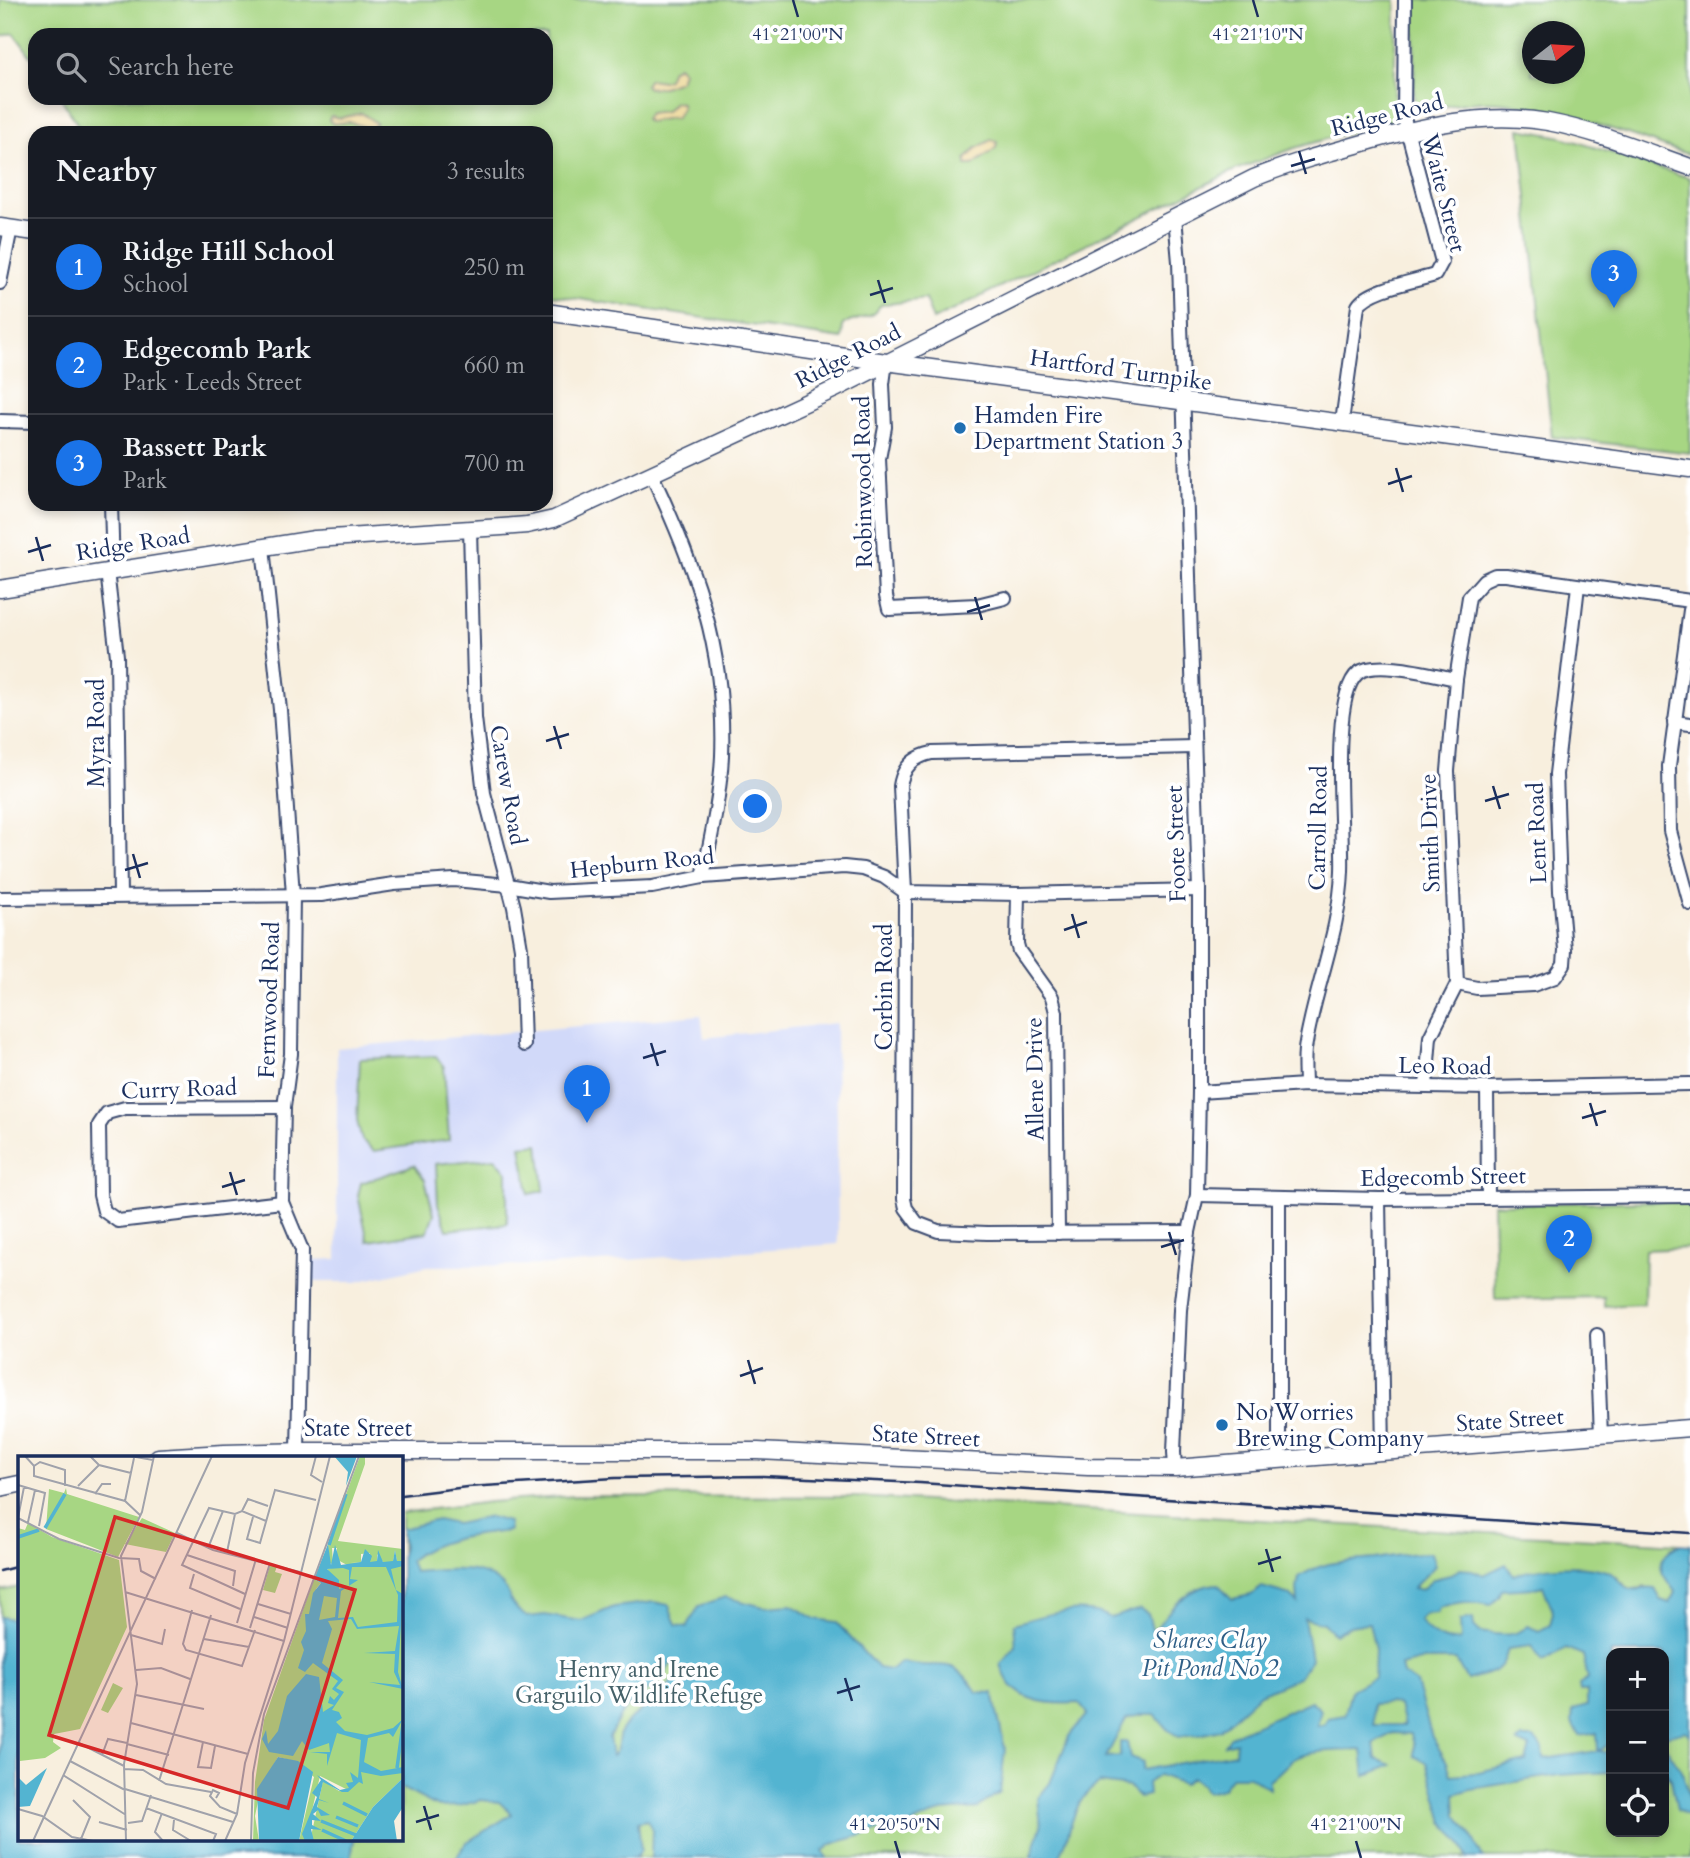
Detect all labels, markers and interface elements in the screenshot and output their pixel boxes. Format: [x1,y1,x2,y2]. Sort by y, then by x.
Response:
north arrow [1522,21,1585,84]
text: 41°21'00"N [752,22,844,47]
text: 41°21'10"N [1212,22,1304,47]
search box [28,28,553,105]
icon: search [52,48,90,86]
text: Search here [108,49,234,84]
street label: Ridge Road [1328,86,1447,144]
street label: Waite Street [1414,130,1474,255]
text: Nearby [56,151,157,192]
text: 3 results [447,156,525,187]
text: Ridge Hill School [123,234,334,269]
pin: 3 [1591,250,1637,308]
text: 1 [73,252,85,283]
text: 250 m [464,252,525,283]
text: School [123,269,188,300]
street label: Ridge Road [790,316,907,396]
text: Edgecomb Park [123,332,311,367]
street label: Hartford Turnpike [1028,342,1214,398]
text: 2 [73,350,85,381]
text: 660 m [464,350,525,381]
text: Park · Leeds Street [123,367,302,398]
street label: Robinwood Road [846,395,880,569]
place label: Hamden Fire Department Station 3 [974,400,1183,457]
marker: Hamden Fire Department Station 3 [952,420,968,436]
text: Bassett Park [123,430,267,465]
text: 3 [73,448,85,479]
text: 700 m [464,448,525,479]
text: Park [123,465,167,496]
street label: Ridge Road [74,520,193,568]
street label: Myra Road [81,678,112,787]
street label: Carew Road [482,722,534,848]
street label: Carroll Road [1301,764,1335,891]
street label: Smith Drive [1412,773,1448,893]
street label: Lent Road [1520,781,1554,884]
street label: Foote Street [1158,785,1194,903]
your location [738,789,772,823]
street label: Hepburn Road [568,840,717,886]
street label: Fernwood Road [251,920,287,1079]
street label: Corbin Road [869,923,900,1051]
street label: Allene Drive [1018,1017,1052,1141]
street label: Leo Road [1398,1050,1493,1082]
pin: 1 [564,1065,610,1123]
street label: Curry Road [121,1071,238,1107]
street label: Edgecomb Street [1360,1160,1526,1194]
pin: 2 [1546,1215,1592,1273]
place label: No Worries Brewing Company [1236,1397,1424,1454]
street label: State Street [1455,1401,1565,1439]
street label: State Street [304,1413,412,1444]
marker: No Worries Brewing Company [1214,1417,1230,1433]
street label: State Street [871,1418,981,1454]
inset map [18,1456,402,1840]
water label: Shares Clay Pit Pond No 2 [1142,1624,1279,1685]
map controls [1606,1648,1669,1837]
button: + [1606,1648,1669,1711]
park label: Henry and Irene Garguilo Wildlife Refuge [515,1654,763,1711]
button: − [1606,1711,1669,1774]
button: locate [1606,1774,1669,1837]
text: 41°20'50"N [849,1812,941,1837]
text: 41°21'00"N [1310,1812,1402,1837]

